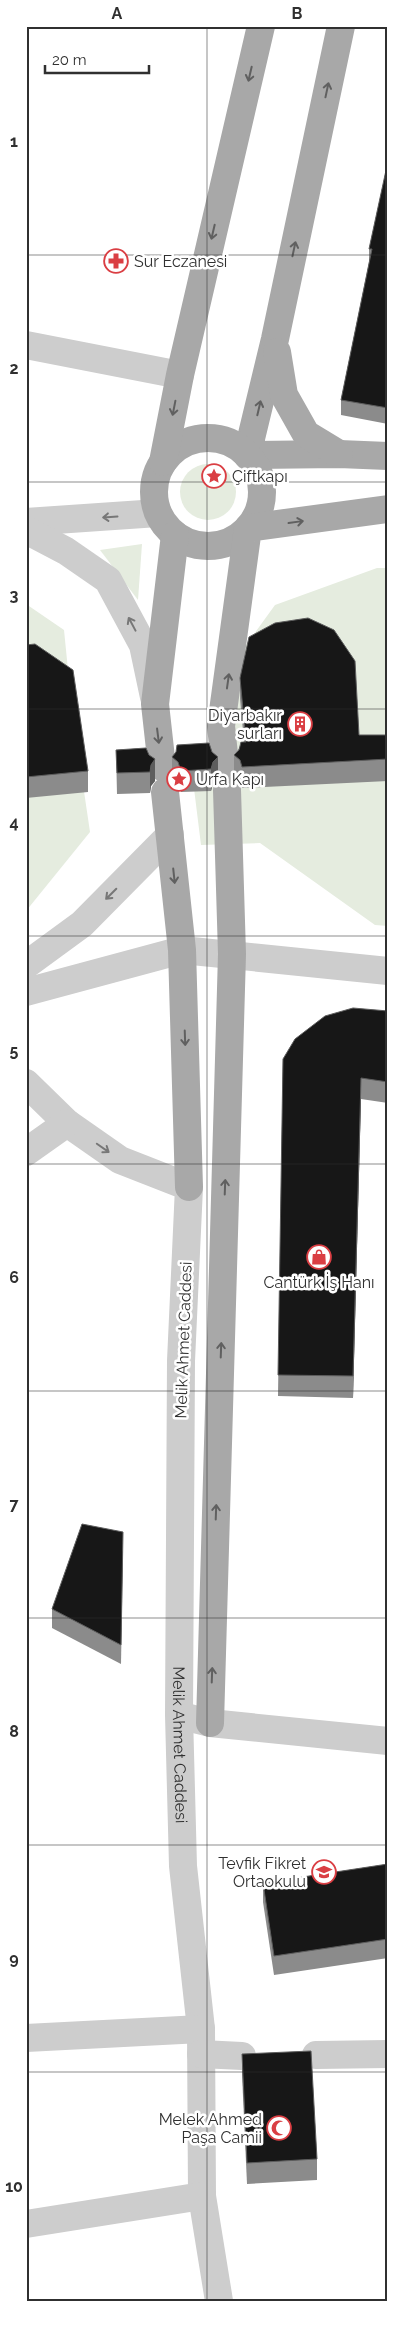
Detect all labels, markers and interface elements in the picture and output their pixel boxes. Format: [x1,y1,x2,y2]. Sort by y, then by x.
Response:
text: A [112,4,123,23]
text: B [292,4,303,23]
scale bar [45,42,149,74]
text: 20 m [52,51,87,69]
one-way arrow [245,65,254,81]
one-way arrow [323,82,332,98]
text: 1 [10,132,18,151]
one-way arrow [208,224,217,240]
one-way arrow [290,241,299,257]
pharmacy icon: Sur Eczanesi [103,248,129,274]
place label: Sur Eczanesi [134,252,227,271]
text: 2 [9,359,19,378]
one-way arrow [168,399,178,415]
one-way arrow [255,400,264,416]
place icon: Çiftkapı [201,463,227,489]
place label: Çiftkapı [232,467,288,486]
one-way arrow [102,512,118,521]
one-way arrow [288,516,304,526]
text: 3 [10,586,19,605]
one-way arrow [127,617,136,632]
one-way arrow [223,673,233,689]
place label: Diyarbakır surları [208,706,282,743]
building icon: Diyarbakır surları [287,711,313,737]
one-way arrow [153,727,163,743]
place icon: Urfa Kapı [166,766,192,792]
place label: Urfa Kapı [196,770,264,789]
text: 4 [9,813,19,832]
one-way arrow [169,867,179,883]
one-way arrow [105,888,117,901]
one-way arrow [180,1029,189,1045]
text: 5 [10,1041,19,1060]
one-way arrow [96,1143,110,1153]
one-way arrow [221,1180,230,1196]
shop icon: Cantürk İş Hanı [306,1244,332,1270]
street label: Melik Ahmet Caddesi [171,1261,196,1419]
text: 6 [9,1268,19,1287]
place label: Cantürk İş Hanı [264,1272,374,1292]
one-way arrow [216,1342,226,1358]
text: 7 [10,1495,19,1514]
one-way arrow [212,1504,221,1520]
street label: Melik Ahmet Caddesi [169,1666,191,1824]
one-way arrow [207,1667,217,1683]
text: 8 [9,1722,19,1741]
place label: Tevfik Fikret Ortaokulu [218,1854,307,1891]
school or university icon: Tevfik Fikret Ortaokulu [311,1859,337,1885]
text: 9 [9,1949,19,1968]
place label: Melek Ahmed Paşa Camii [159,2110,262,2147]
mosque icon: Melek Ahmed Paşa Camii [266,2115,292,2141]
text: 10 [5,2177,23,2196]

